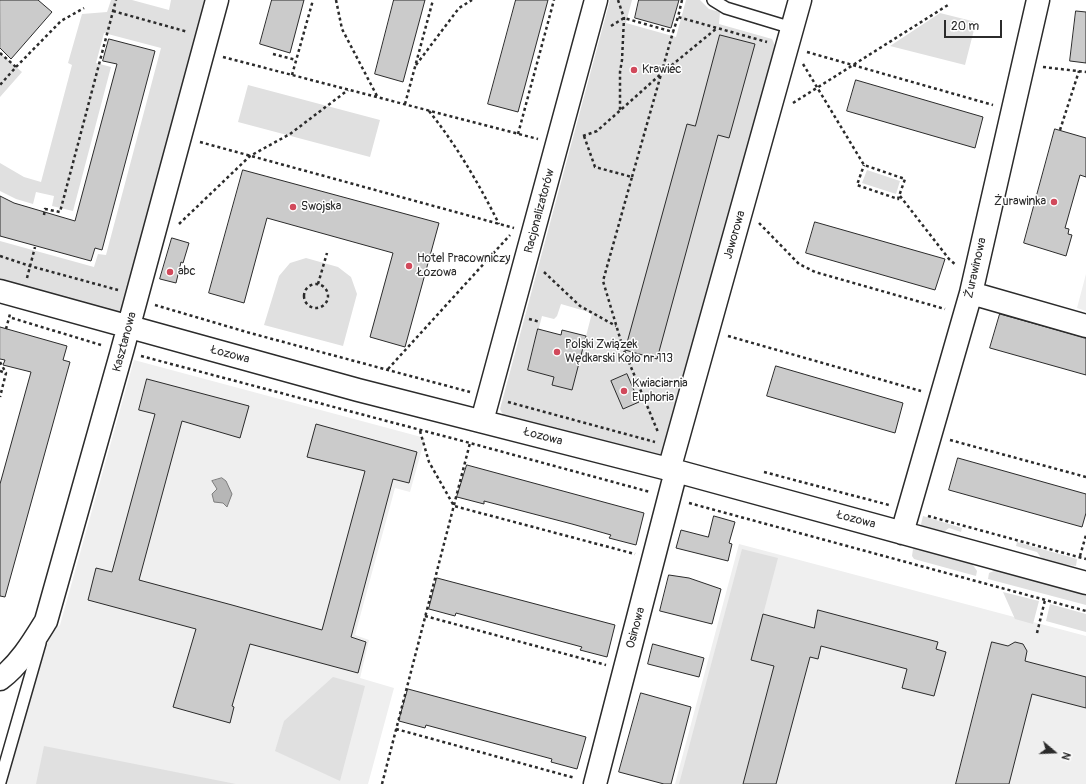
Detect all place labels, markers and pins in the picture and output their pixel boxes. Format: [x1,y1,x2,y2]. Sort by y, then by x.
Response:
place label: Krawiec [642,63,681,77]
marker: Krawiec [629,65,639,75]
place label: Żurawinka [994,195,1046,209]
marker: Żurawinka [1049,197,1059,207]
place label: Swojska [301,200,341,214]
marker: Swojska [288,202,298,212]
place label: Hotel Pracowniczy Łozowa [417,252,510,280]
marker: Hotel Pracowniczy Łozowa [404,261,414,271]
place label: abc [178,265,196,279]
marker: abc [165,267,175,277]
place label: Polski Związek Wędkarski Koło nr 113 [565,338,673,366]
marker: Polski Związek Wędkarski Koło nr 113 [552,347,562,357]
place label: Kwiaciarnia Euphoria [632,377,688,405]
marker: Kwiaciarnia Euphoria [619,386,629,396]

